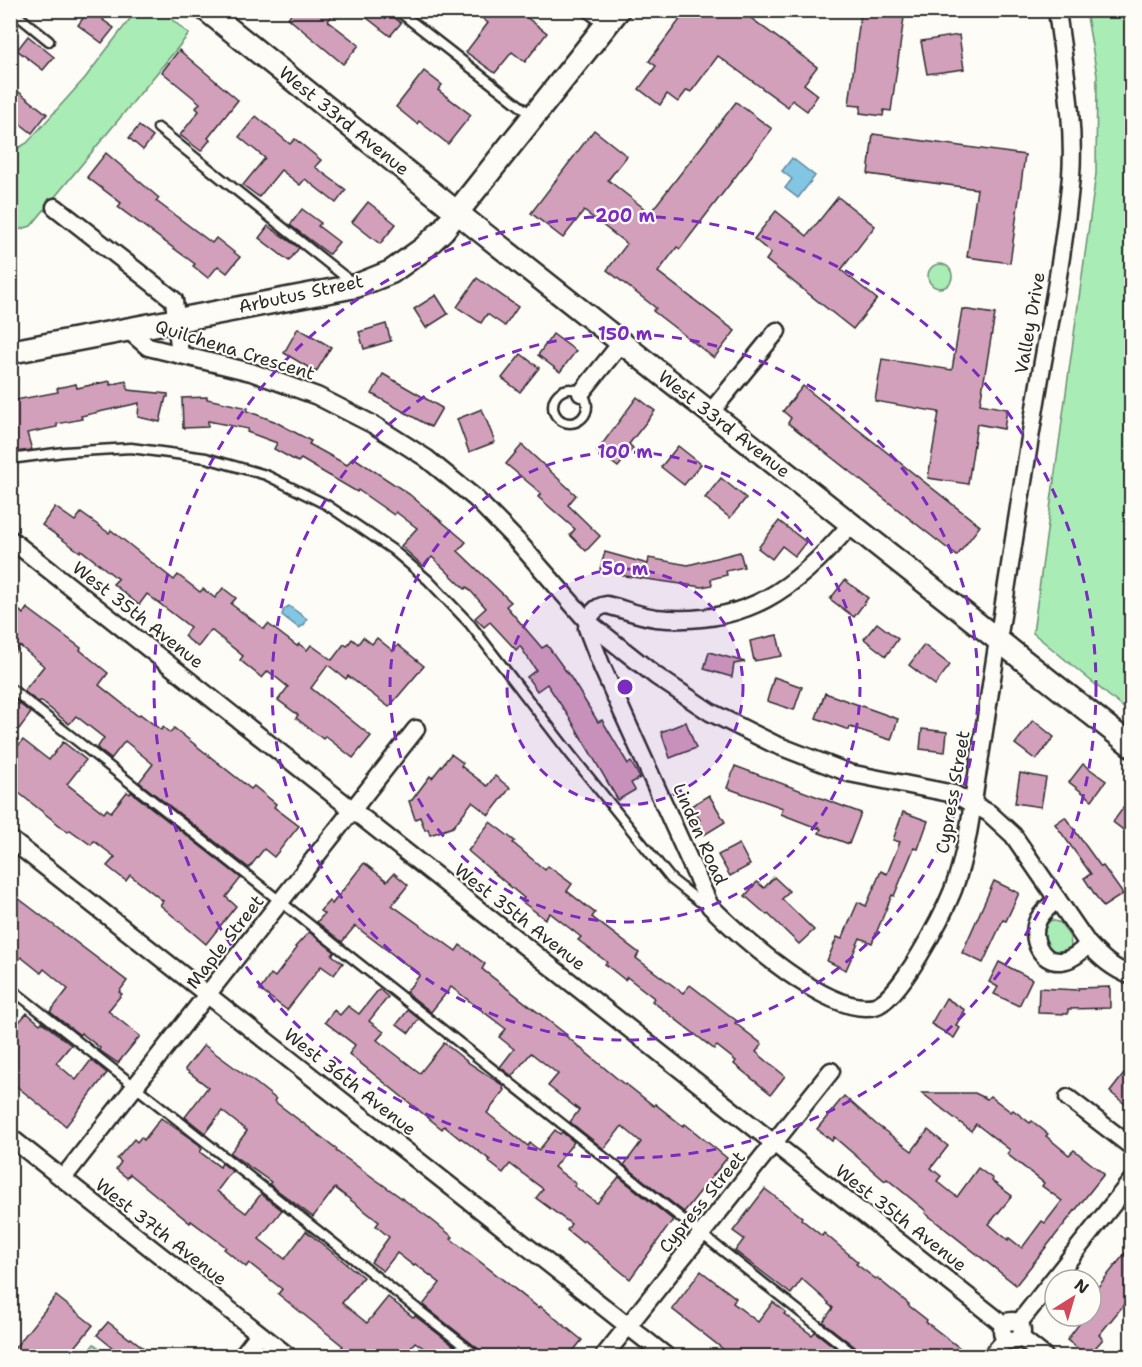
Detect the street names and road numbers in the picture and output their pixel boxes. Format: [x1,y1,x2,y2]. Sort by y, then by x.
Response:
street label: West 33rd Avenue [274,61,414,181]
street label: Arbutus Street [236,269,366,319]
street label: Valley Drive [1009,270,1051,376]
street label: Quilchena Crescent [152,314,318,386]
street label: West 33rd Avenue [653,365,795,483]
street label: West 35th Avenue [67,556,209,674]
street label: Cypress Street [930,728,976,855]
street label: Linden Road [667,779,733,889]
street label: West 35th Avenue [449,858,591,976]
street label: Maple Street [181,890,269,994]
street label: West 36th Avenue [279,1023,421,1141]
street label: Cypress Street [653,1146,751,1258]
street label: West 35th Avenue [830,1159,972,1277]
street label: West 37th Avenue [90,1173,232,1291]

